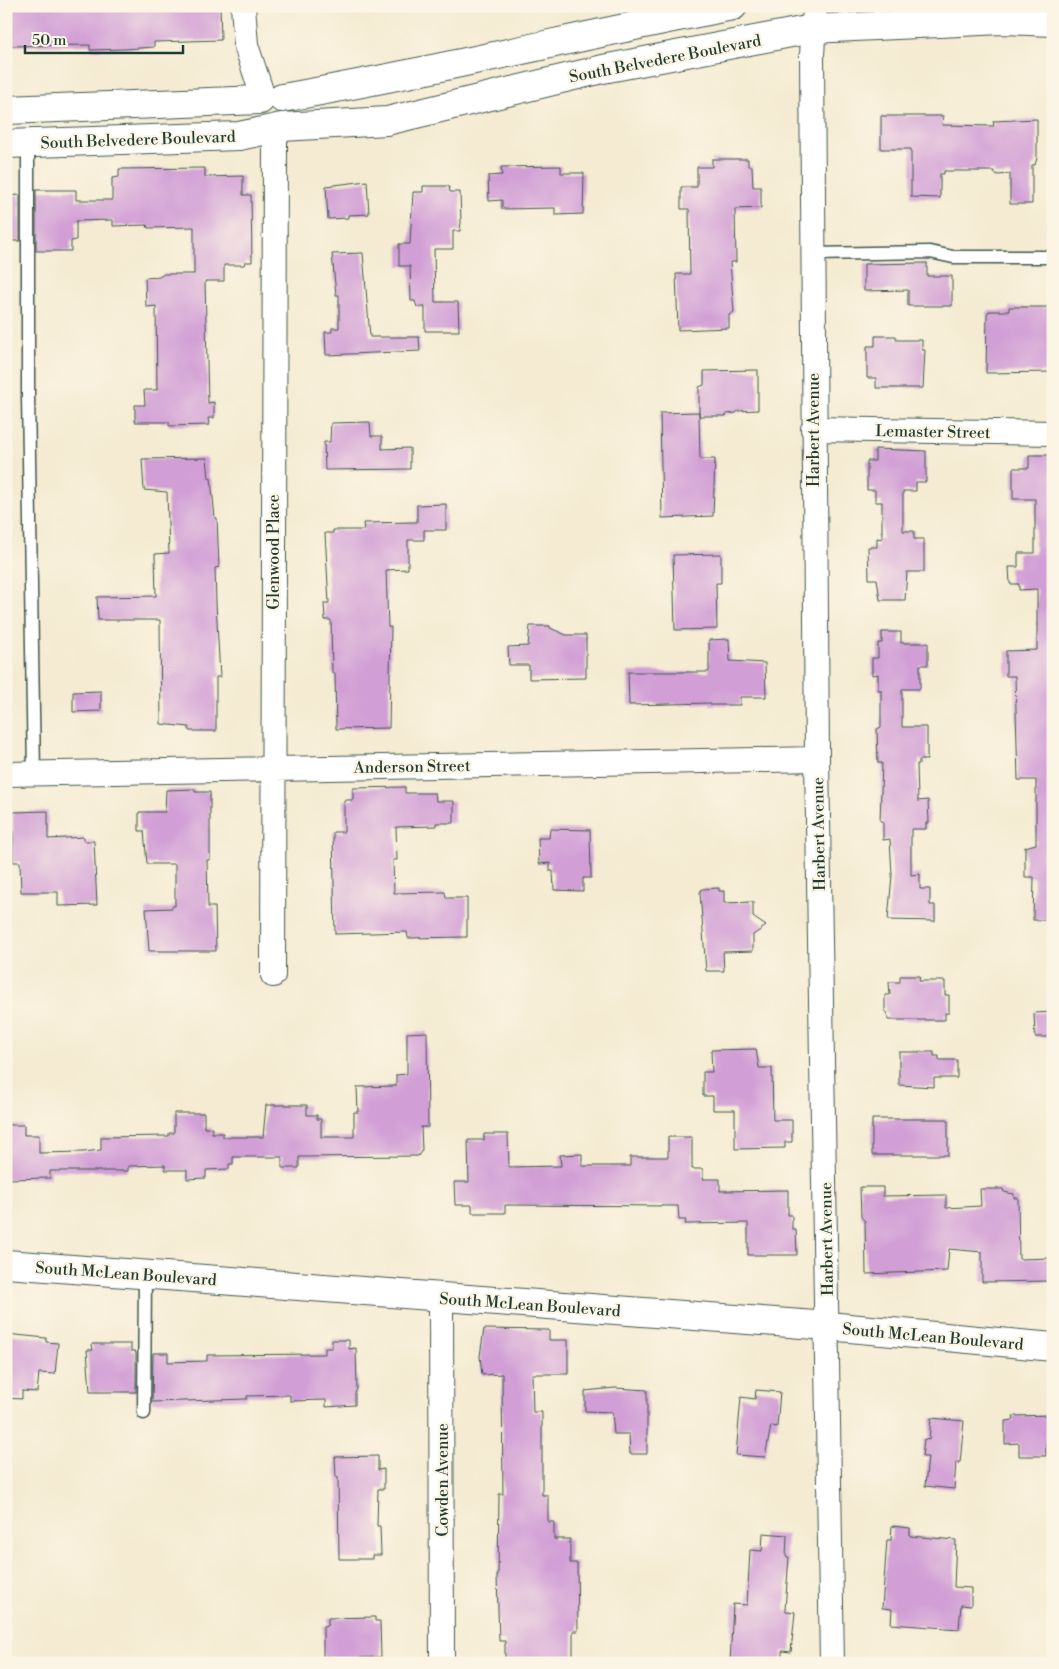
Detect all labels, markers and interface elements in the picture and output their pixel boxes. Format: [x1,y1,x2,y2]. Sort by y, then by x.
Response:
scale bar [25,22,182,54]
text: 50 m [32,31,66,50]
street label: South Belvedere Boulevard [567,31,763,87]
street label: South Belvedere Boulevard [40,127,236,153]
street label: Harbert Avenue [804,373,824,487]
street label: Lemaster Street [875,421,991,443]
street label: Glenwood Place [264,494,284,610]
street label: Anderson Street [352,756,471,778]
street label: Harbert Avenue [808,777,830,891]
street label: Harbert Avenue [816,1182,838,1296]
street label: South McLean Boulevard [35,1258,217,1290]
street label: South McLean Boulevard [439,1289,621,1321]
street label: South McLean Boulevard [841,1319,1024,1355]
street label: Cowden Avenue [433,1423,453,1537]

